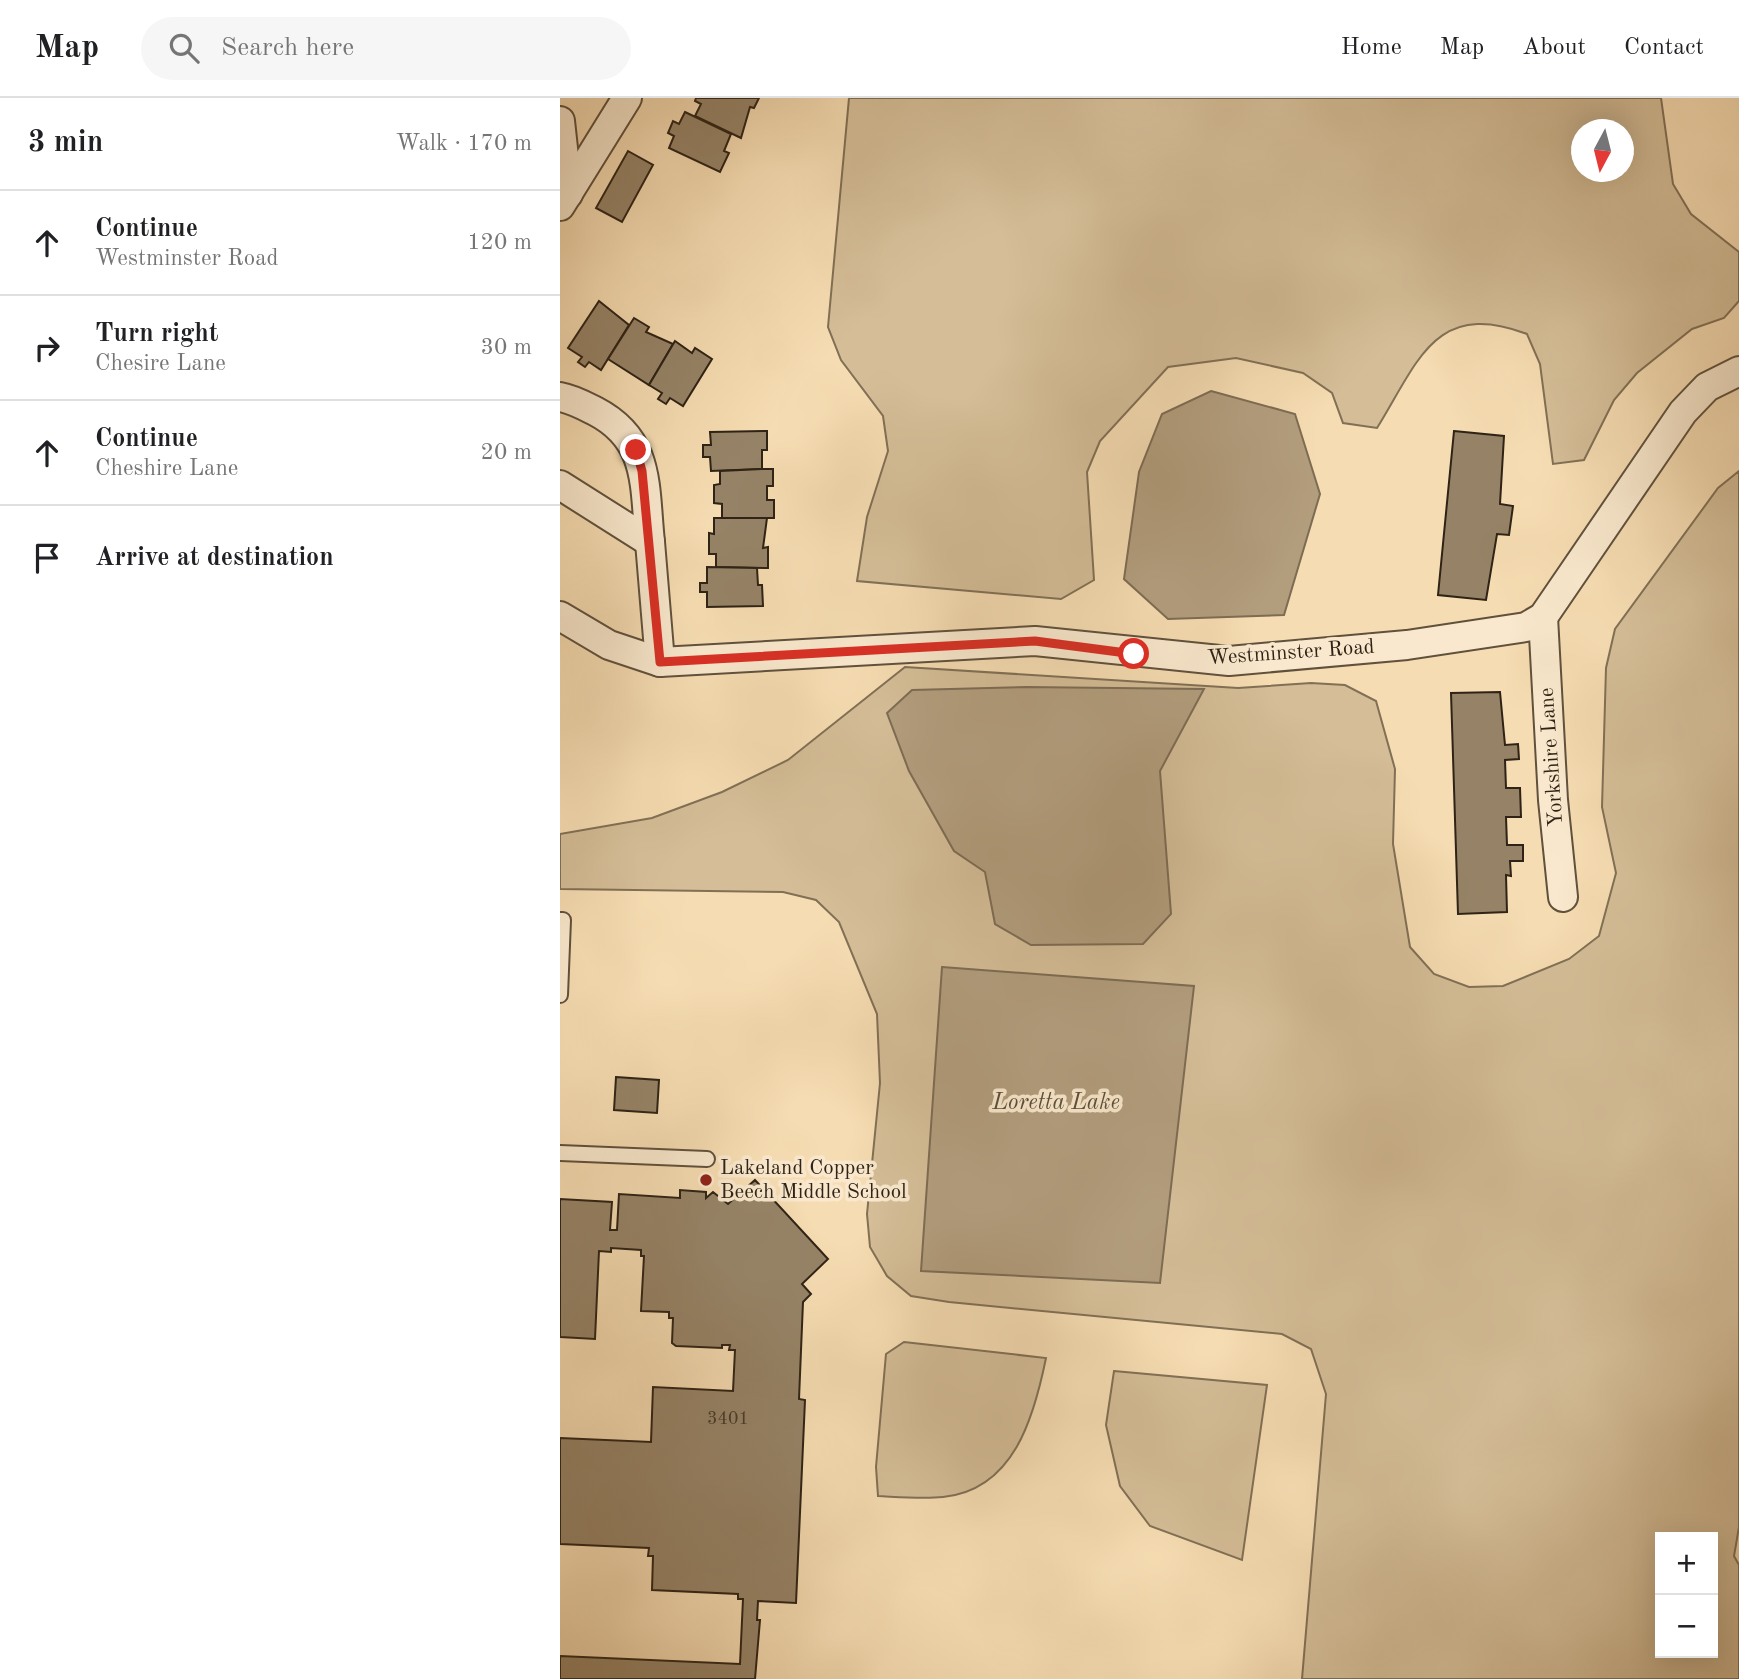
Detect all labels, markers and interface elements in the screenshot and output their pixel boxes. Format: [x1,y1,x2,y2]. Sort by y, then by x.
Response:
search box [141,17,631,80]
icon: search [165,29,203,67]
text: Map [35,32,99,65]
text: Search here [221,35,354,61]
text: Home [1341,36,1402,60]
text: Map [1440,36,1484,60]
text: About [1522,36,1586,60]
text: Contact [1624,36,1704,60]
north arrow [1571,119,1634,182]
text: 3 min [28,128,103,158]
text: Walk · 170 m [396,132,532,155]
text: Continue [95,216,198,242]
icon: ahead [28,224,66,262]
text: 120 m [467,231,532,254]
text: Westminster Road [95,247,279,270]
text: Turn right [95,321,218,347]
icon: right [28,329,66,367]
text: 30 m [481,336,532,359]
text: Chesire Lane [95,352,226,375]
text: Continue [95,426,198,452]
icon: ahead [28,434,66,472]
route end [620,434,651,465]
text: 20 m [481,441,532,464]
text: Cheshire Lane [95,457,238,480]
icon: arrive [28,539,66,577]
text: Arrive at destination [95,545,334,571]
street label: Westminster Road [1207,637,1375,669]
route start [1118,638,1149,669]
street label: Yorkshire Lane [1537,687,1567,827]
water label: Loretta Lake [991,1091,1120,1114]
place label: Lakeland Copper Beech Middle School [720,1158,907,1203]
marker: Lakeland Copper Beech Middle School [698,1172,714,1188]
house number: 3401 [707,1410,749,1428]
map controls [1655,1532,1718,1658]
button: + [1655,1532,1718,1595]
button: − [1655,1595,1718,1658]

